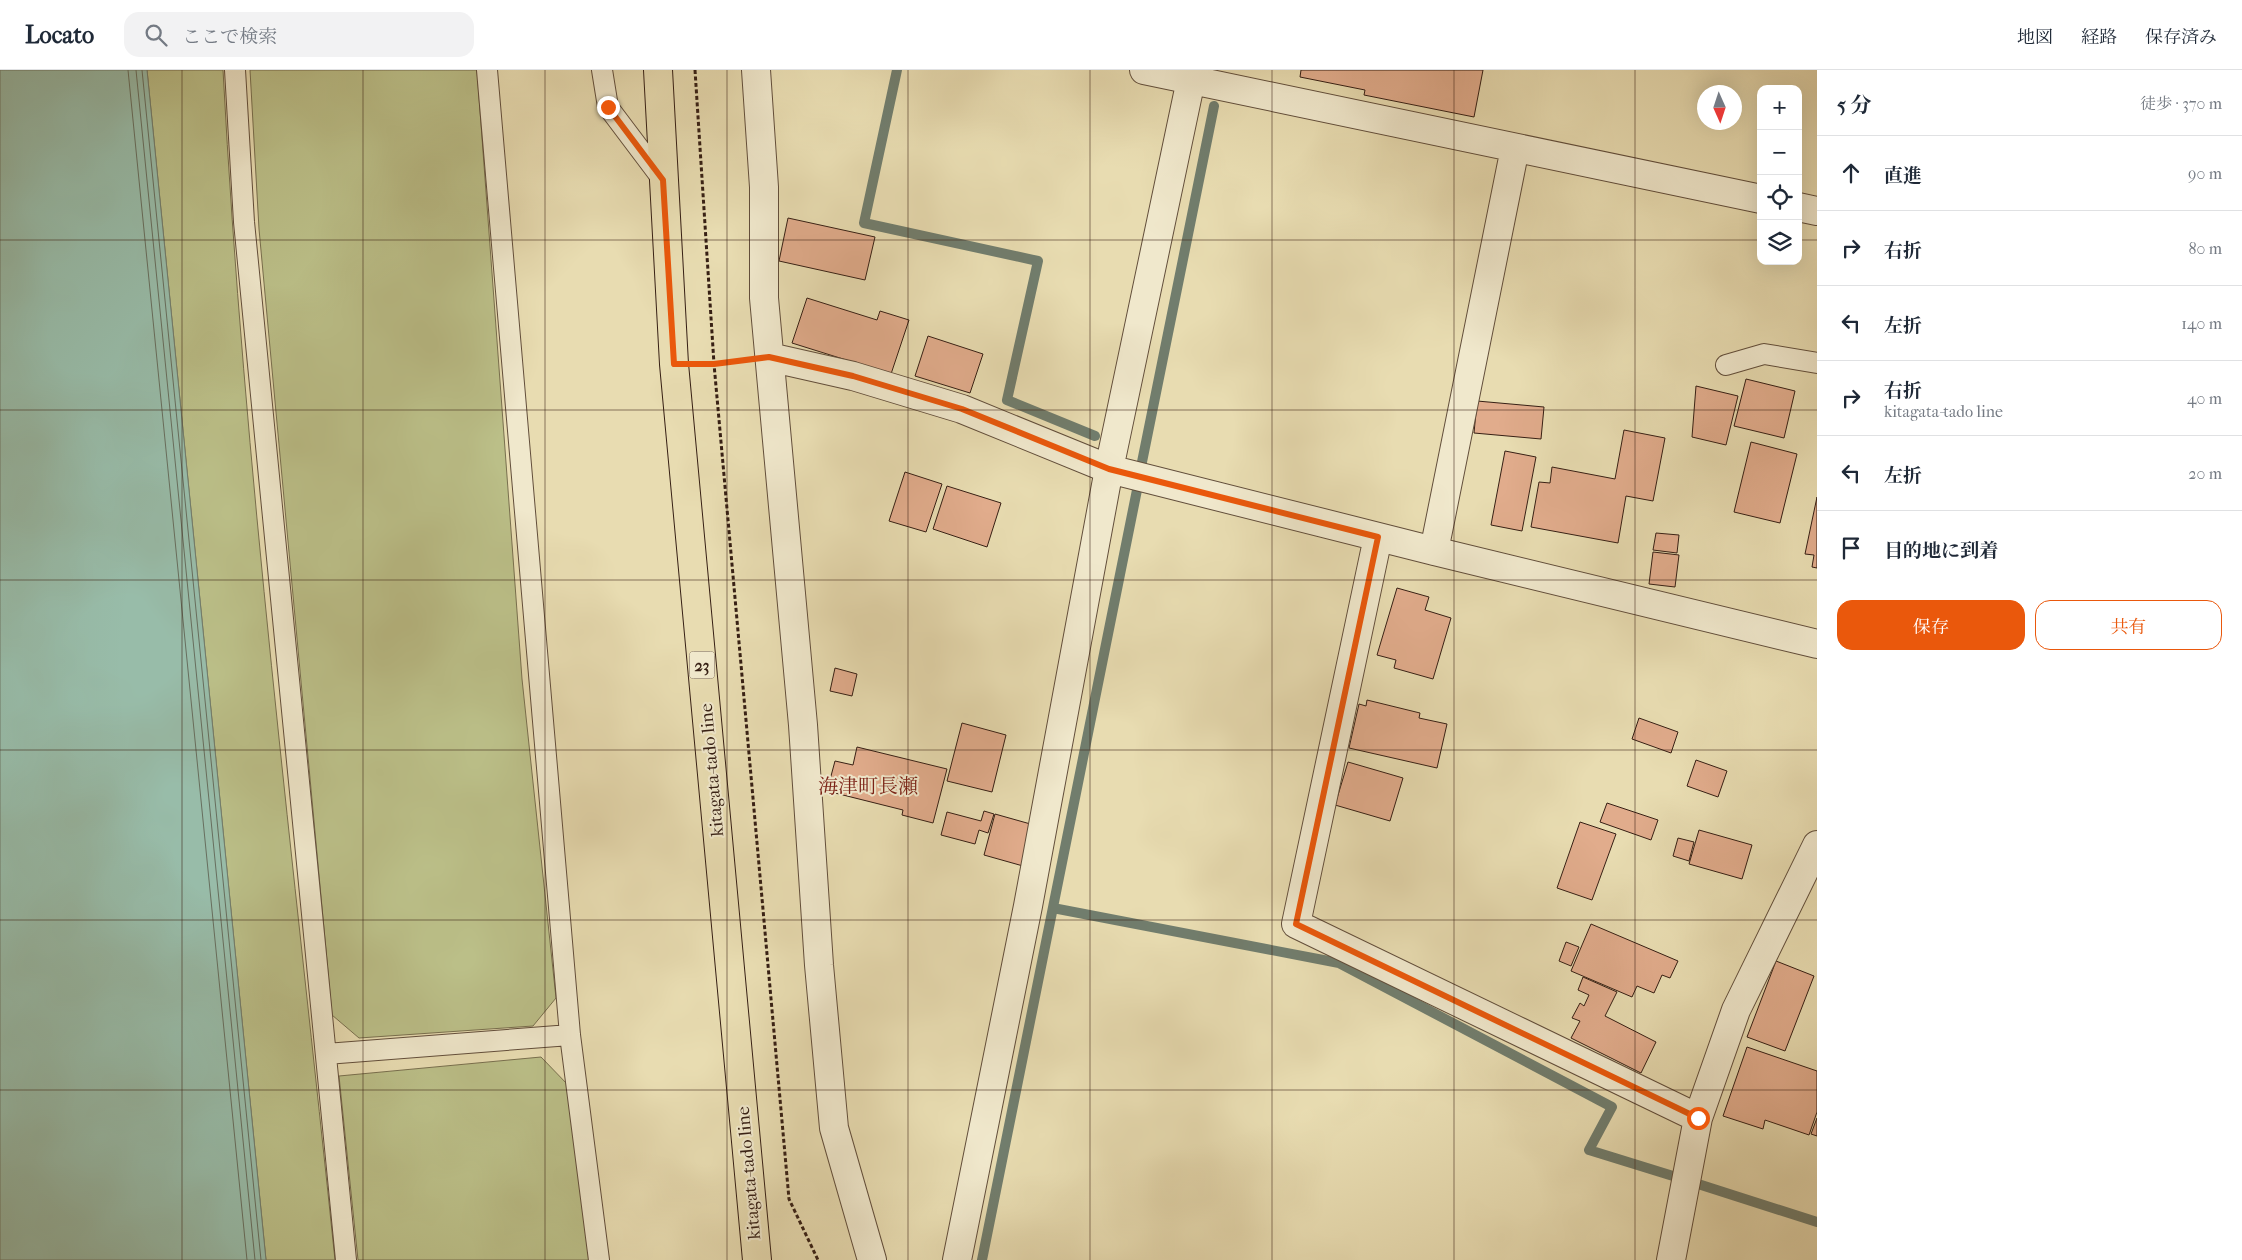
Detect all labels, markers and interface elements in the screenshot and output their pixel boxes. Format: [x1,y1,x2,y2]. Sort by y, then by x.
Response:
search box [124,12,474,57]
text: Locato [25,21,94,49]
icon: search [142,21,170,49]
text: ここで検索 [182,26,277,48]
text: 地図 [2017,27,2053,48]
text: 経路 [2081,27,2117,48]
text: 保存済み [2145,27,2217,48]
north arrow [1697,85,1742,130]
map controls [1757,85,1802,265]
button: + [1757,85,1802,130]
text: 5 分 [1837,93,1872,117]
text: 徒歩 · 370 m [2140,94,2222,113]
route end [597,96,620,119]
button: − [1757,130,1802,175]
icon: ahead [1837,159,1865,187]
text: 90 m [2188,164,2222,183]
text: 直進 [1884,165,1922,187]
button: locate [1757,175,1802,220]
button: layers [1757,220,1802,265]
icon: right [1837,234,1865,262]
text: 80 m [2188,239,2222,258]
text: 右折 [1884,240,1922,262]
icon: left [1837,309,1865,337]
text: 140 m [2181,314,2222,333]
text: 左折 [1884,315,1922,337]
text: 右折 [1884,380,1922,402]
icon: right [1837,384,1865,412]
text: 40 m [2187,389,2222,408]
text: kitagata-tado line [1884,402,2003,421]
icon: left [1837,459,1865,487]
text: 20 m [2188,464,2222,483]
text: 左折 [1884,465,1922,487]
icon: arrive [1837,534,1865,562]
text: 目的地に到着 [1884,540,1998,562]
button: 保存 [1837,600,2025,650]
button: 共有 [2035,600,2222,650]
road number: 23 [690,652,714,678]
street label: kitagata-tado line [696,702,728,838]
district label: 海津町長瀬 [818,775,918,798]
street label: kitagata-tado line [733,1105,765,1241]
route start [1687,1107,1710,1130]

